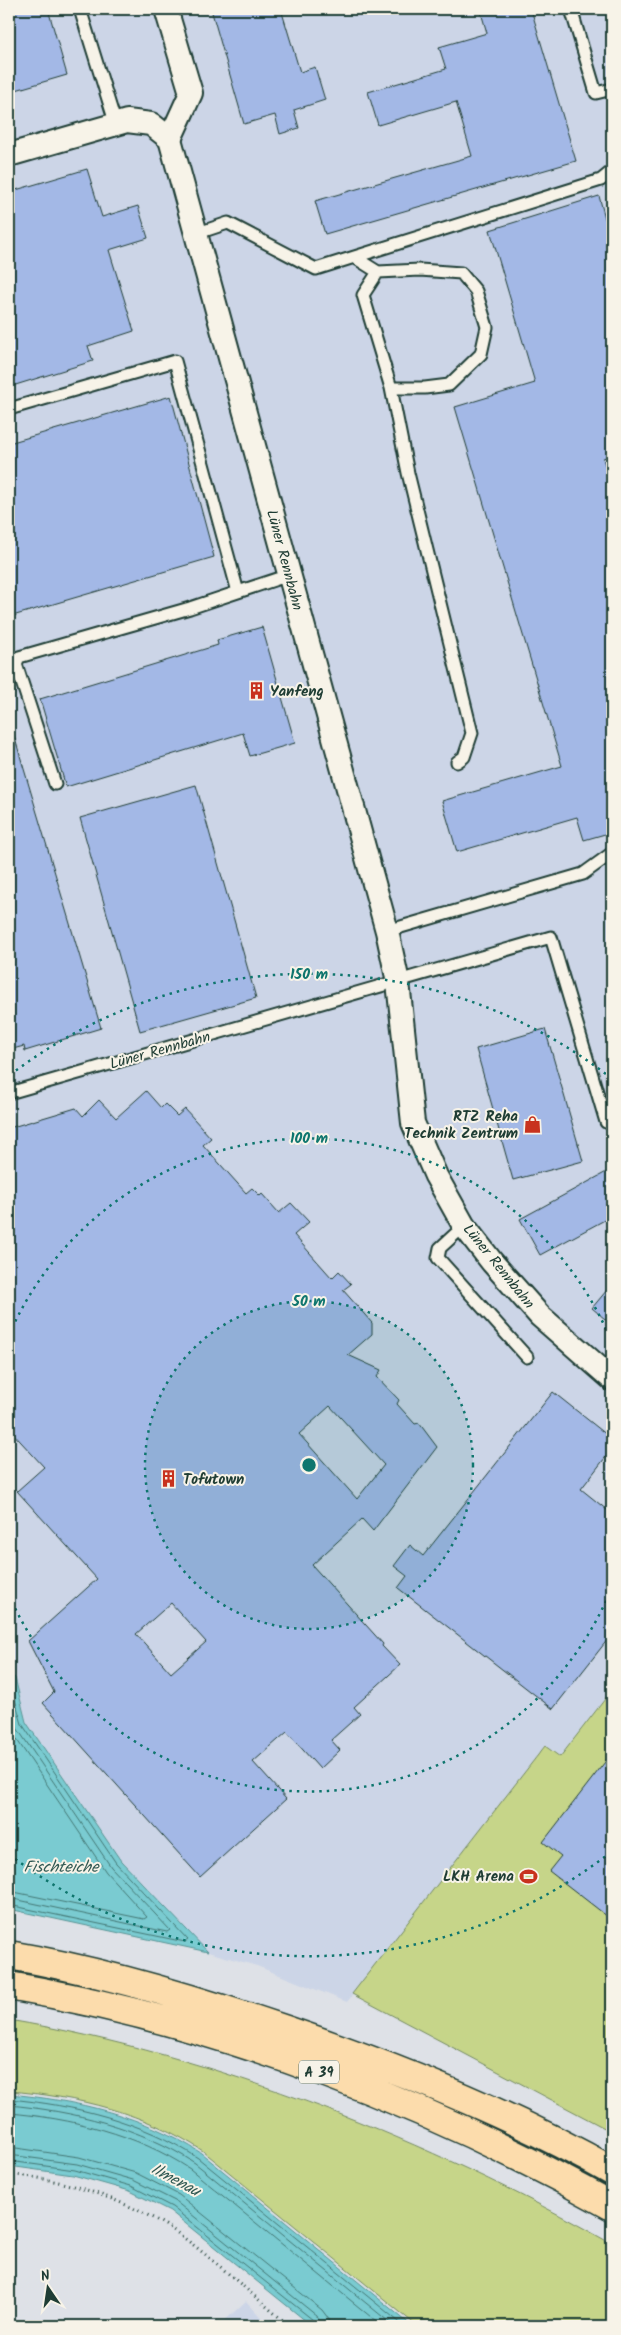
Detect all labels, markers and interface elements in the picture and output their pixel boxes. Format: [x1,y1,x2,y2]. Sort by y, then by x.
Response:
street label: Lüner Rennbahn [259,507,309,613]
place label: Yanfeng [270,680,324,704]
building icon: Yanfeng [246,681,266,701]
text: 150 m [290,963,328,987]
street label: Lüner Rennbahn [107,1025,213,1077]
place label: RTZ Reha Technik Zentrum [404,1105,518,1146]
shop icon: RTZ Reha Technik Zentrum [522,1115,542,1135]
text: 100 m [290,1127,328,1151]
street label: Lüner Rennbahn [456,1219,540,1314]
text: 50 m [291,1290,326,1314]
centre of rings [300,1456,318,1474]
place label: Tofutown [183,1468,244,1492]
building icon: Tofutown [159,1469,179,1489]
water label: Fischteiche [24,1855,100,1880]
place label: LKH Arena [443,1865,514,1889]
sports icon: LKH Arena [518,1866,538,1886]
road number: A 39 [299,2060,339,2084]
water label: Ilmenau [146,2157,206,2205]
north arrow [22,2262,72,2312]
text: N [39,2265,52,2288]

